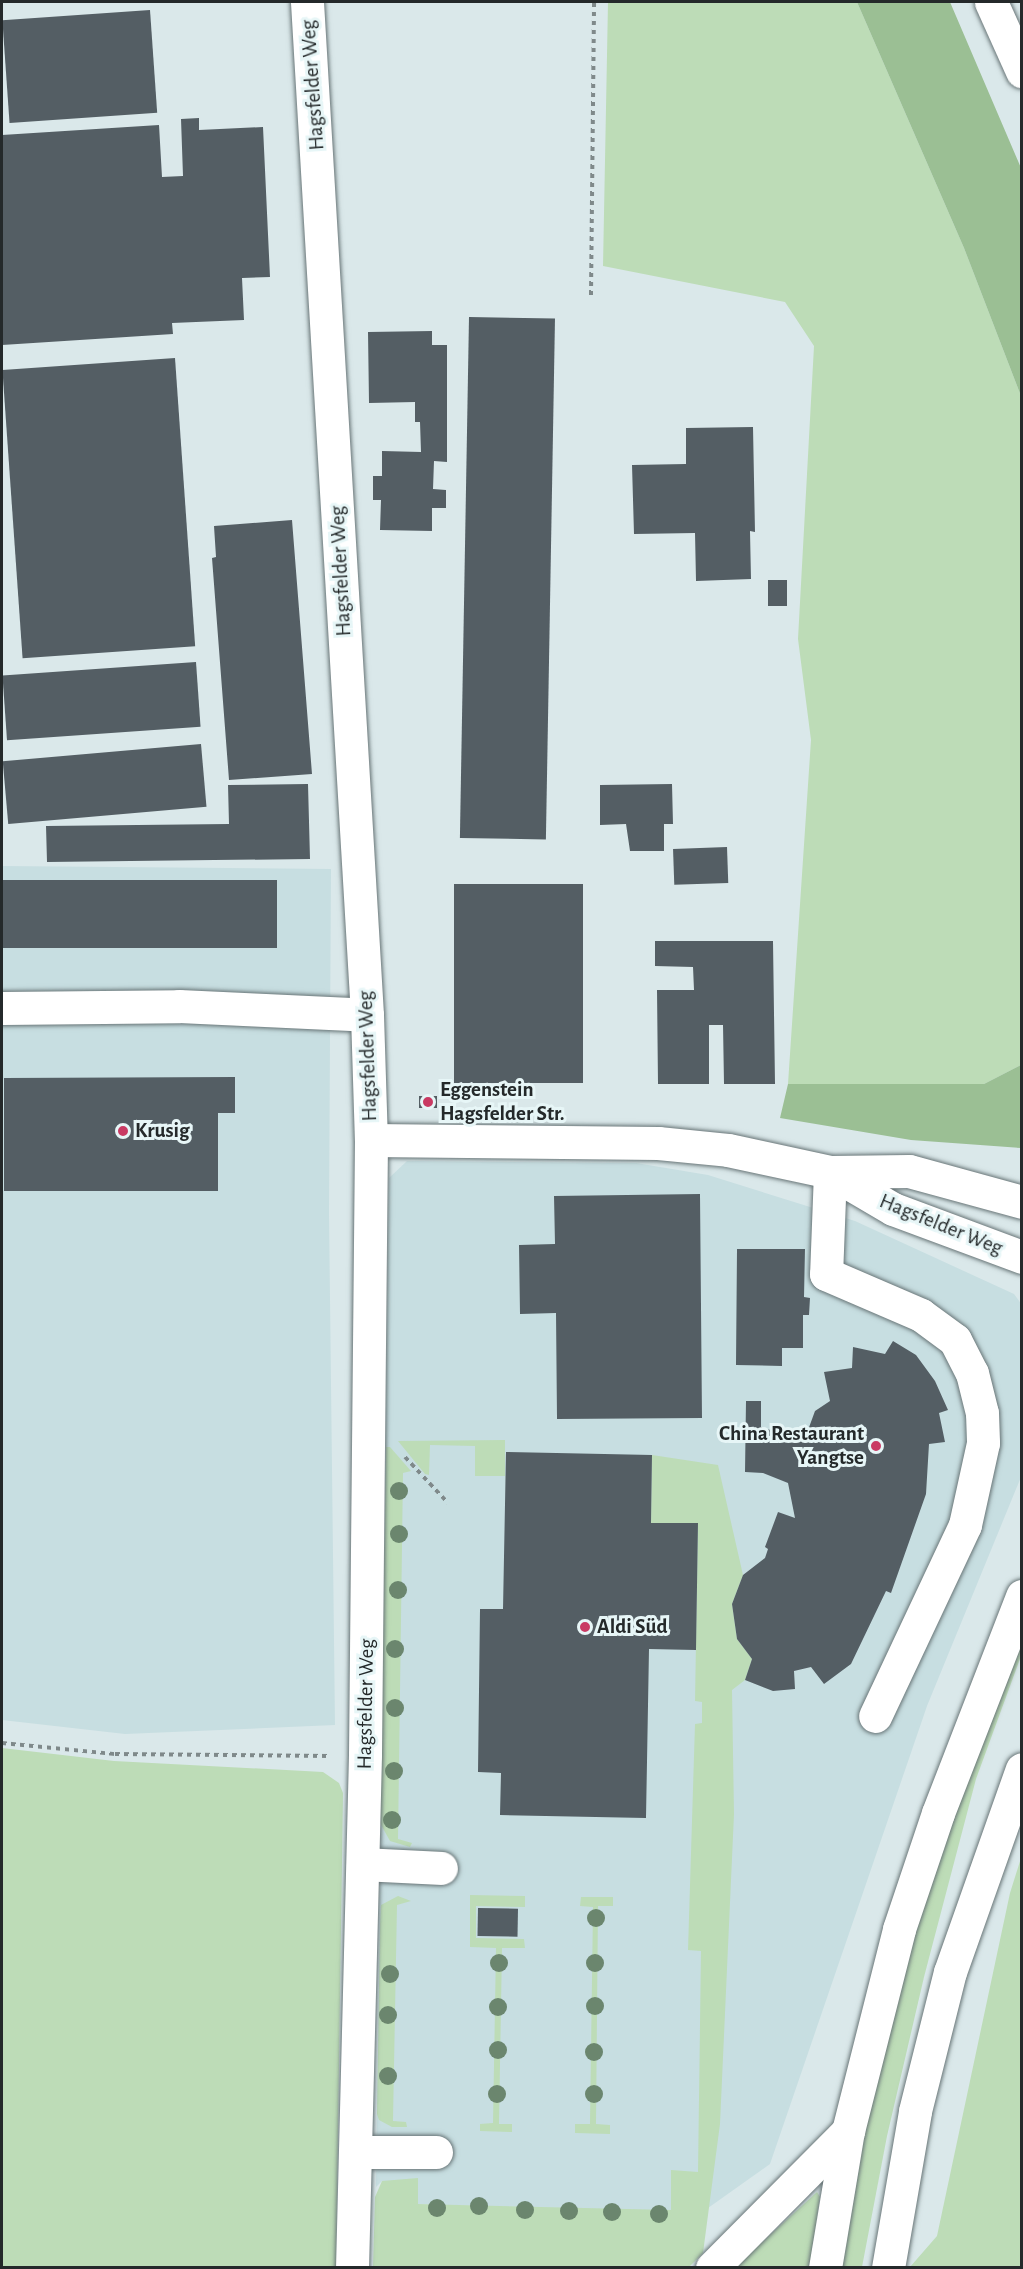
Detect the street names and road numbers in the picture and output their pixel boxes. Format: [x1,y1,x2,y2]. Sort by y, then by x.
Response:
street label: Hagsfelder Weg [296,19,330,151]
street label: Hagsfelder Weg [325,505,357,637]
street label: Hagsfelder Weg [353,990,383,1122]
street label: Hagsfelder Weg [876,1189,1006,1261]
street label: Hagsfelder Weg [352,1638,380,1770]

